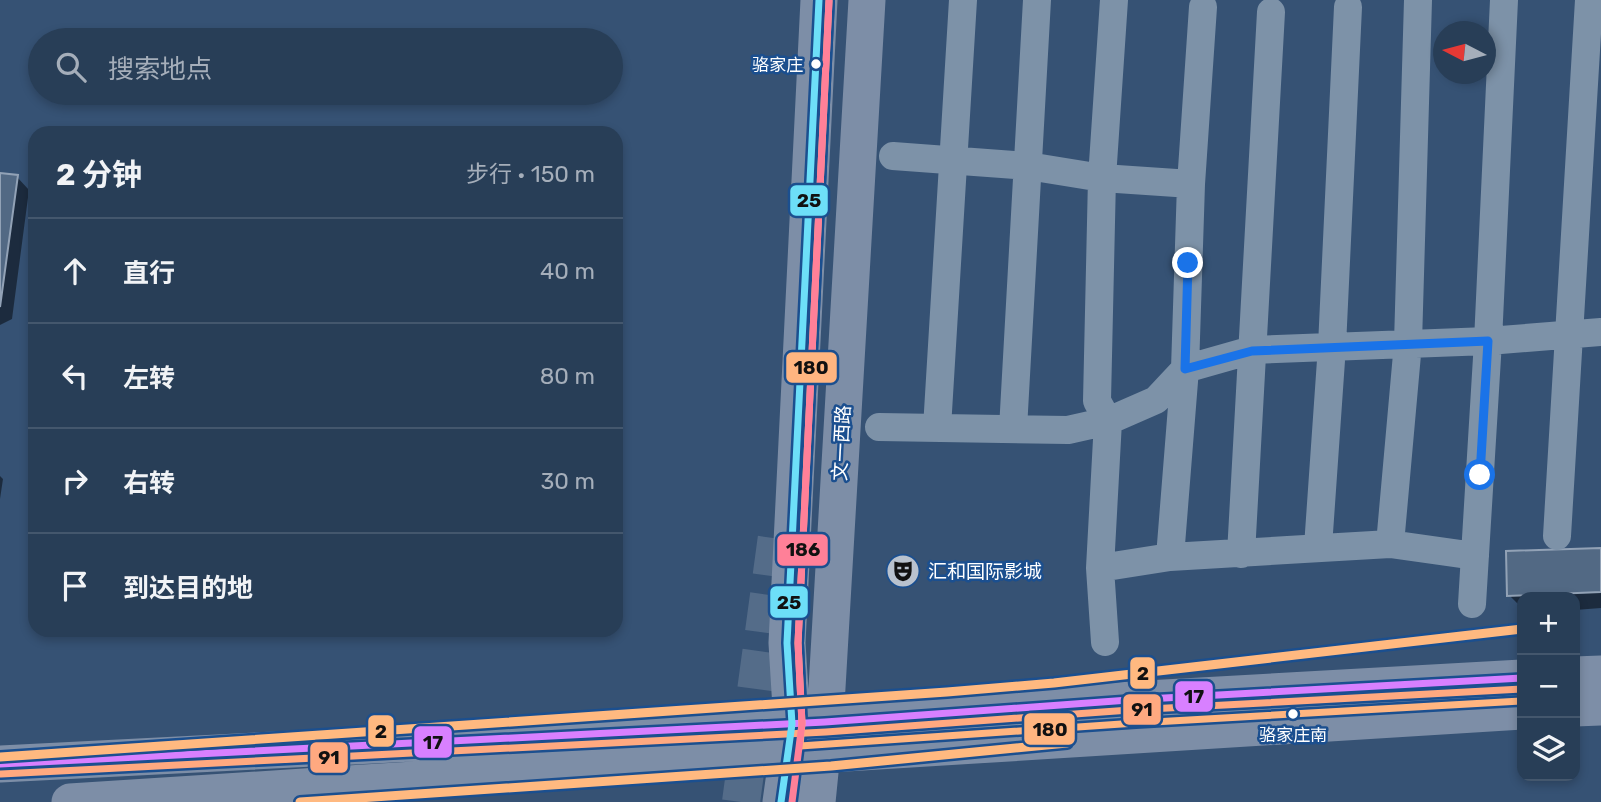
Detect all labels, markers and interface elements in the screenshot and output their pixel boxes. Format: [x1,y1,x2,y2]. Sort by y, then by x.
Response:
north arrow [1433,21,1496,84]
search box [28,28,623,105]
icon: search [52,48,90,86]
text: 搜索地点 [108,54,212,85]
place label: 骆家庄 [752,55,803,75]
marker: 骆家庄 [809,57,823,71]
text: 2 分钟 [56,157,142,193]
text: 步行 · 150 m [466,160,595,188]
line badge: 25 [789,184,829,217]
text: 25 [797,189,821,212]
route end [1172,247,1203,278]
icon: ahead [56,252,94,290]
text: 40 m [540,257,595,285]
text: 直行 [123,258,175,289]
line badge: 180 [785,351,838,384]
text: 180 [793,356,829,379]
icon: left [56,357,94,395]
text: 80 m [540,362,595,390]
text: 左转 [123,363,175,394]
street label: 文一西路 [828,404,855,482]
route start [1464,459,1495,490]
icon: right [56,462,94,500]
text: 30 m [540,467,595,495]
text: 右转 [123,468,175,499]
line badge: 186 [776,533,829,567]
text: 186 [786,538,820,561]
theatre icon: 汇和国际影城 [884,552,922,590]
place label: 汇和国际影城 [928,560,1042,583]
icon: arrive [56,567,94,605]
text: 到达目的地 [123,573,253,604]
line badge: 25 [769,585,809,619]
text: 25 [777,591,801,614]
map controls [1517,592,1580,781]
button: + [1517,592,1580,655]
button: − [1517,655,1580,718]
line badge: 2 [1129,656,1156,690]
text: 2 [1137,662,1149,685]
line badge: 17 [1174,680,1214,713]
text: 17 [1184,685,1204,708]
line badge: 91 [1122,693,1162,726]
text: 91 [1131,698,1153,721]
marker: 骆家庄南 [1286,707,1300,721]
line badge: 180 [1023,712,1076,746]
line badge: 2 [367,714,395,748]
text: 180 [1032,718,1068,741]
button: layers [1517,718,1580,781]
text: 2 [375,720,387,743]
line badge: 17 [413,725,453,759]
place label: 骆家庄南 [1259,725,1327,745]
text: 17 [423,731,443,754]
line badge: 91 [309,741,349,774]
text: 91 [318,746,340,769]

